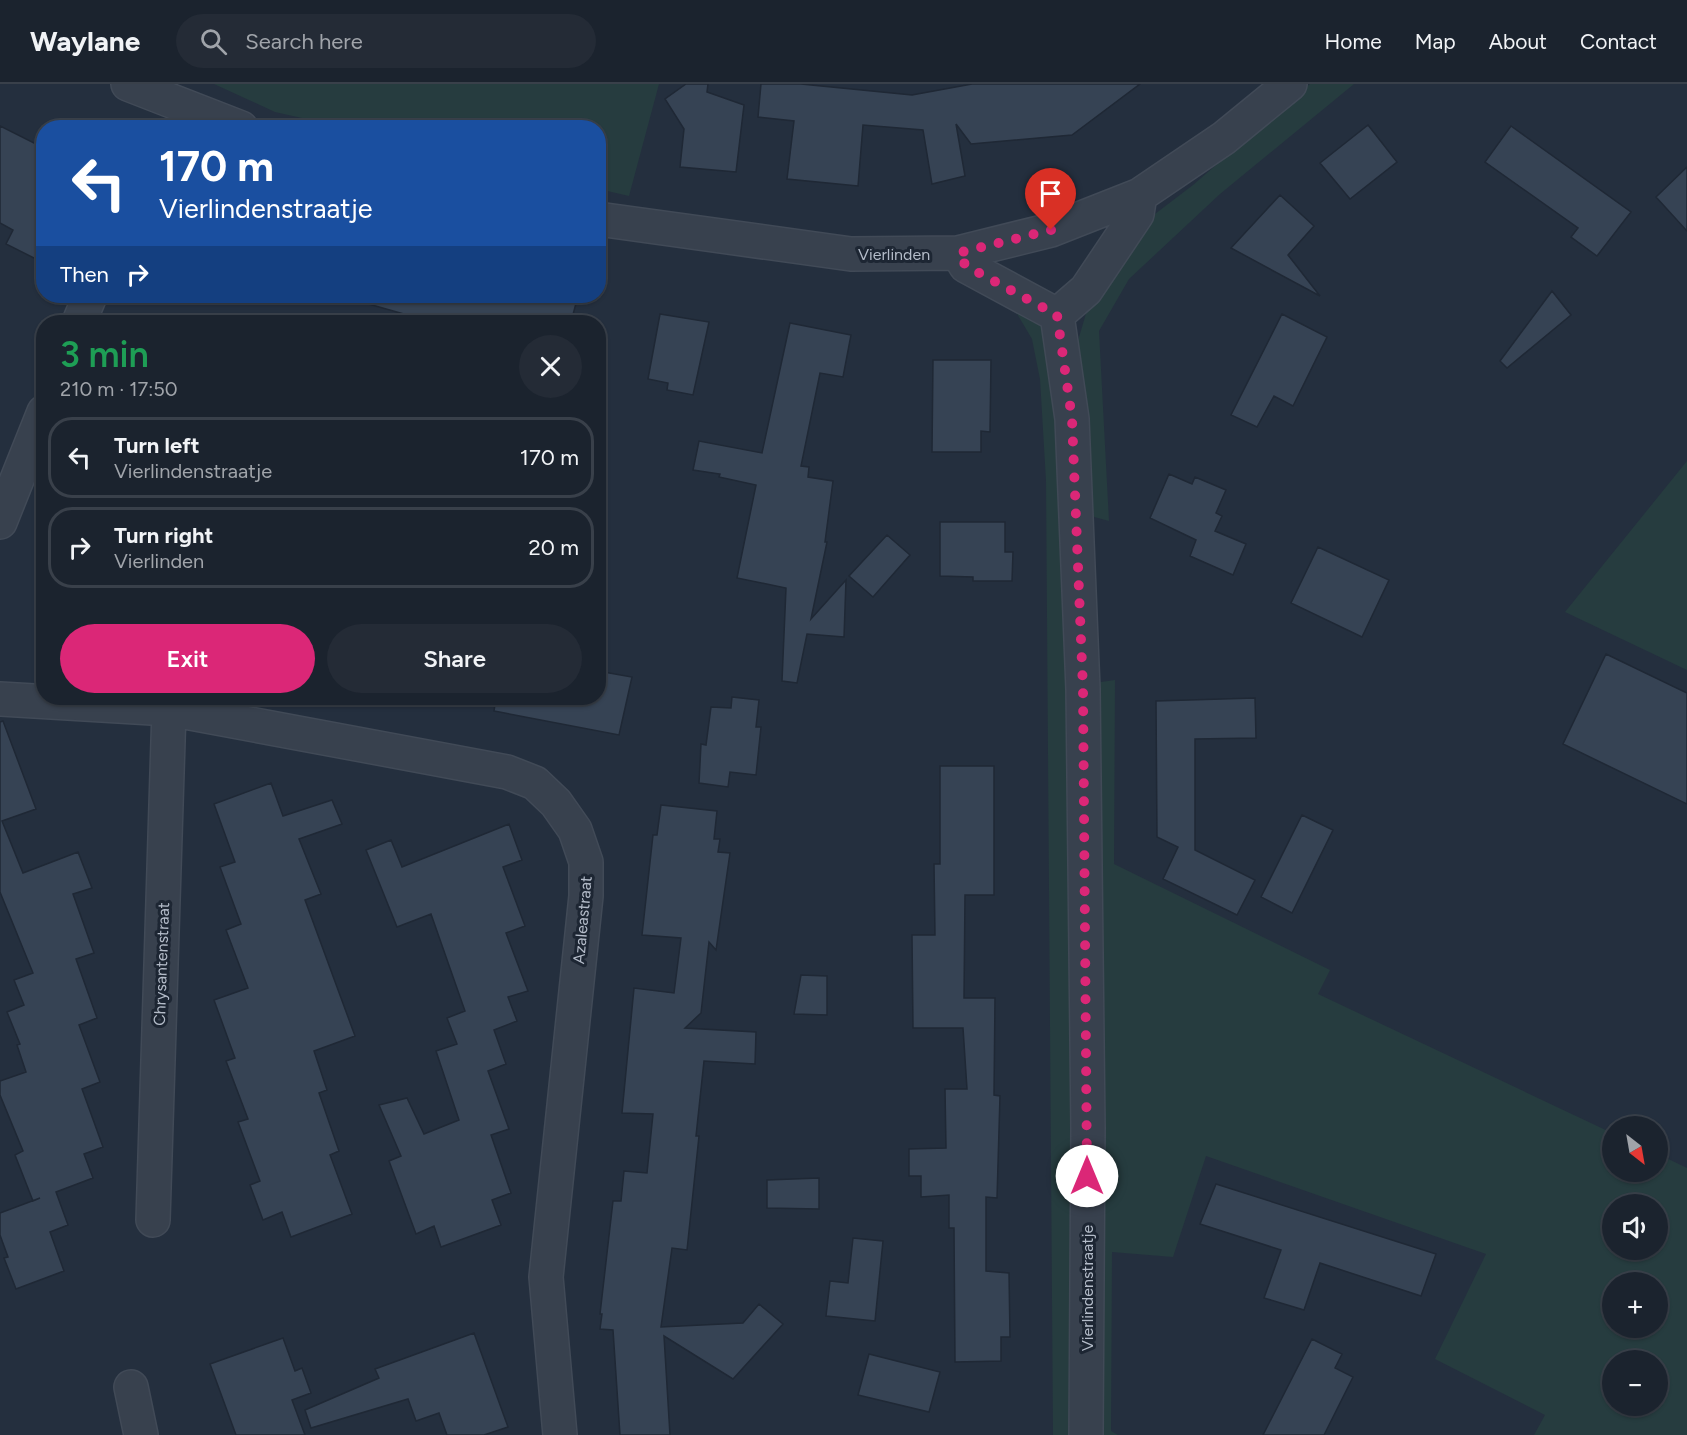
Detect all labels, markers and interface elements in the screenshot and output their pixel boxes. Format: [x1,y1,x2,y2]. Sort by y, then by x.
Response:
search box [176,14,596,68]
text: Waylane [30,24,140,58]
icon: search [197,25,230,58]
text: Search here [245,28,363,55]
text: Home [1325,29,1382,54]
text: Map [1415,29,1456,54]
text: About [1489,29,1547,54]
text: Contact [1580,29,1657,54]
text: 170 m [159,141,274,192]
icon: left [60,144,138,222]
pin [1025,168,1076,230]
icon: arrive [1034,177,1067,210]
text: Vierlindenstraatje [159,192,372,225]
street label: Vierlinden [858,245,930,264]
icon: right [121,258,154,291]
text: Then [60,261,109,288]
text: 3 min [60,333,149,376]
button: close [519,335,582,398]
text: 210 m · 17:50 [60,377,178,401]
text: Turn left [114,432,200,459]
icon: left [63,441,96,474]
text: 170 m [520,444,579,471]
text: Vierlindenstraatje [114,459,272,483]
text: Turn right [114,522,213,549]
icon: right [63,531,96,564]
text: 20 m [528,534,579,561]
text: Vierlinden [114,549,204,573]
button: Exit [60,624,315,693]
button: Share [327,624,582,693]
street label: Azaleastraat [569,875,596,965]
street label: Chrysantenstraat [150,902,173,1026]
north arrow [1602,1116,1668,1182]
map controls [1602,1116,1668,1416]
position arrow [1055,1144,1119,1208]
button: sound [1602,1194,1668,1260]
street label: Vierlindenstraatje [1078,1225,1097,1351]
button: + [1602,1272,1668,1338]
button: − [1602,1350,1668,1416]

